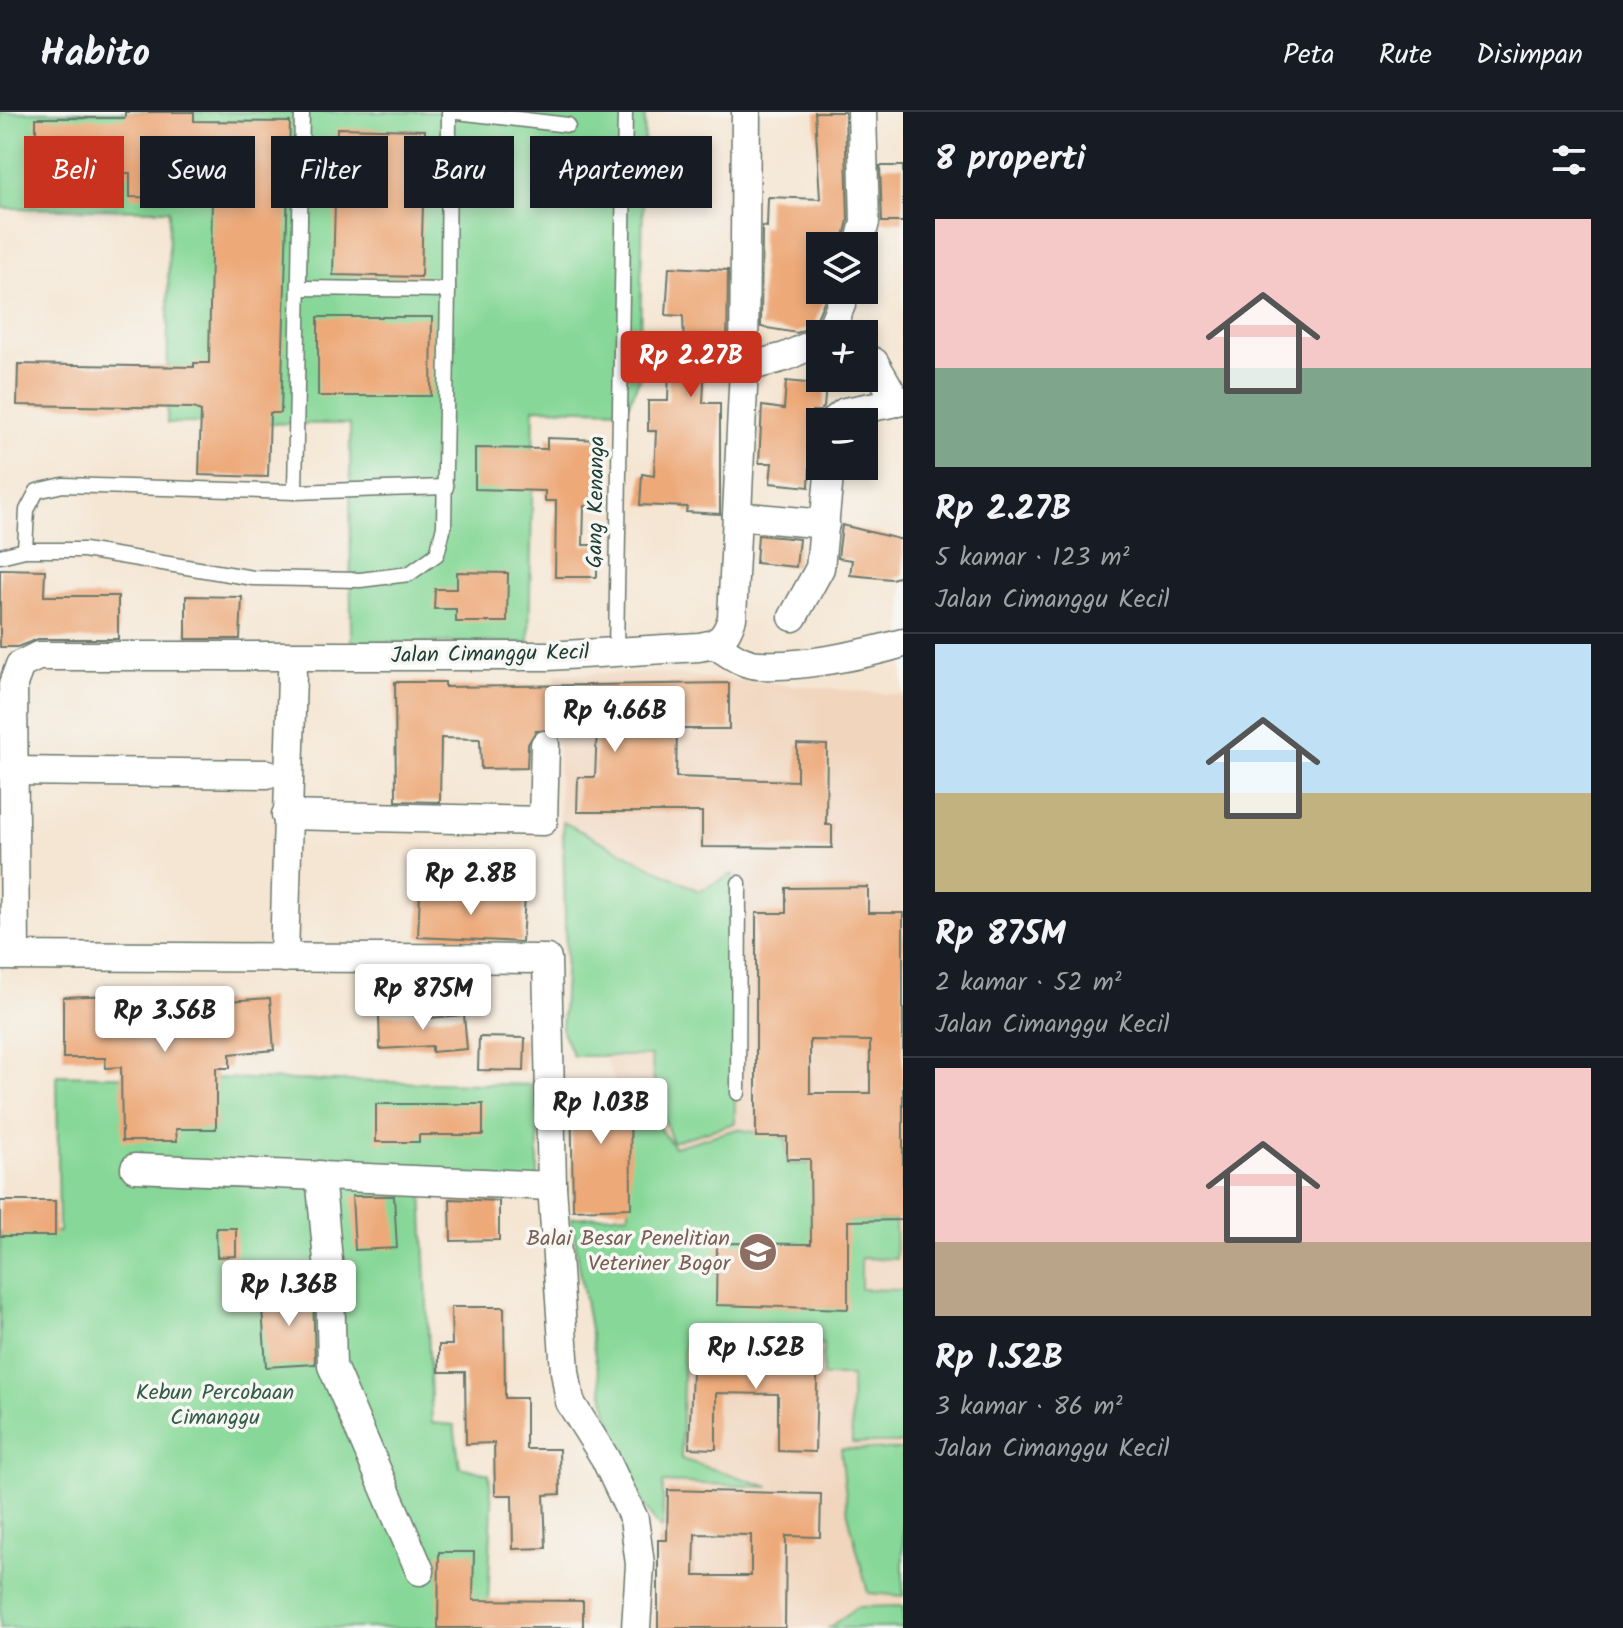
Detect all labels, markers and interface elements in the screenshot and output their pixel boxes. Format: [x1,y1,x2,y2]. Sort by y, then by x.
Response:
text: Habito [40,25,150,85]
text: Peta [1283,33,1335,78]
text: Rute [1379,33,1432,78]
text: Disimpan [1476,33,1583,78]
text: 8 properti [935,133,1086,187]
chip: Beli [24,136,124,208]
chip: Sewa [140,136,255,208]
chip: Filter [271,136,388,208]
chip: Baru [404,136,514,208]
chip: Apartemen [530,136,712,208]
icon: filters [1547,138,1591,182]
map controls [806,232,878,480]
button: layers [806,232,878,304]
icon: home [1191,271,1335,415]
button: + [806,320,878,392]
pin: Rp 2.27B [608,331,774,399]
text: Rp 2.27B [639,336,743,378]
button: − [806,408,878,480]
street label: Gang Kenanga [578,436,616,568]
text: Rp 2.27B [935,483,1072,537]
text: 5 kamar · 123 m² [935,537,1130,579]
text: Jalan Cimanggu Kecil [935,579,1170,621]
street label: Jalan Cimanggu Kecil [390,636,590,674]
pin: Rp 4.66B [532,686,698,754]
text: Rp 4.66B [563,691,667,733]
icon: home [1191,696,1335,840]
pin: Rp 2.8B [397,849,545,917]
text: Rp 2.8B [425,854,517,896]
text: Rp 875M [935,908,1066,962]
text: 2 kamar · 52 m² [935,962,1122,1004]
pin: Rp 875M [349,964,497,1032]
text: Rp 875M [373,969,473,1011]
pin: Rp 3.56B [82,986,248,1054]
text: Rp 3.56B [113,991,217,1033]
text: Jalan Cimanggu Kecil [935,1004,1170,1046]
pin: Rp 1.03B [518,1078,684,1146]
text: Rp 1.03B [552,1083,650,1125]
icon: home [1191,1120,1335,1264]
place label: Balai Besar Penelitian Veteriner Bogor [526,1222,732,1282]
school or university icon: Balai Besar Penelitian Veteriner Bogor [737,1231,779,1273]
pin: Rp 1.36B [206,1260,372,1328]
text: Rp 1.36B [240,1265,338,1307]
pin: Rp 1.52B [673,1323,839,1391]
text: Rp 1.52B [707,1328,805,1370]
text: Rp 1.52B [935,1332,1063,1386]
park label: Kebun Percobaan Cimanggu [136,1376,294,1436]
text: 3 kamar · 86 m² [935,1386,1122,1428]
text: Jalan Cimanggu Kecil [935,1428,1170,1470]

